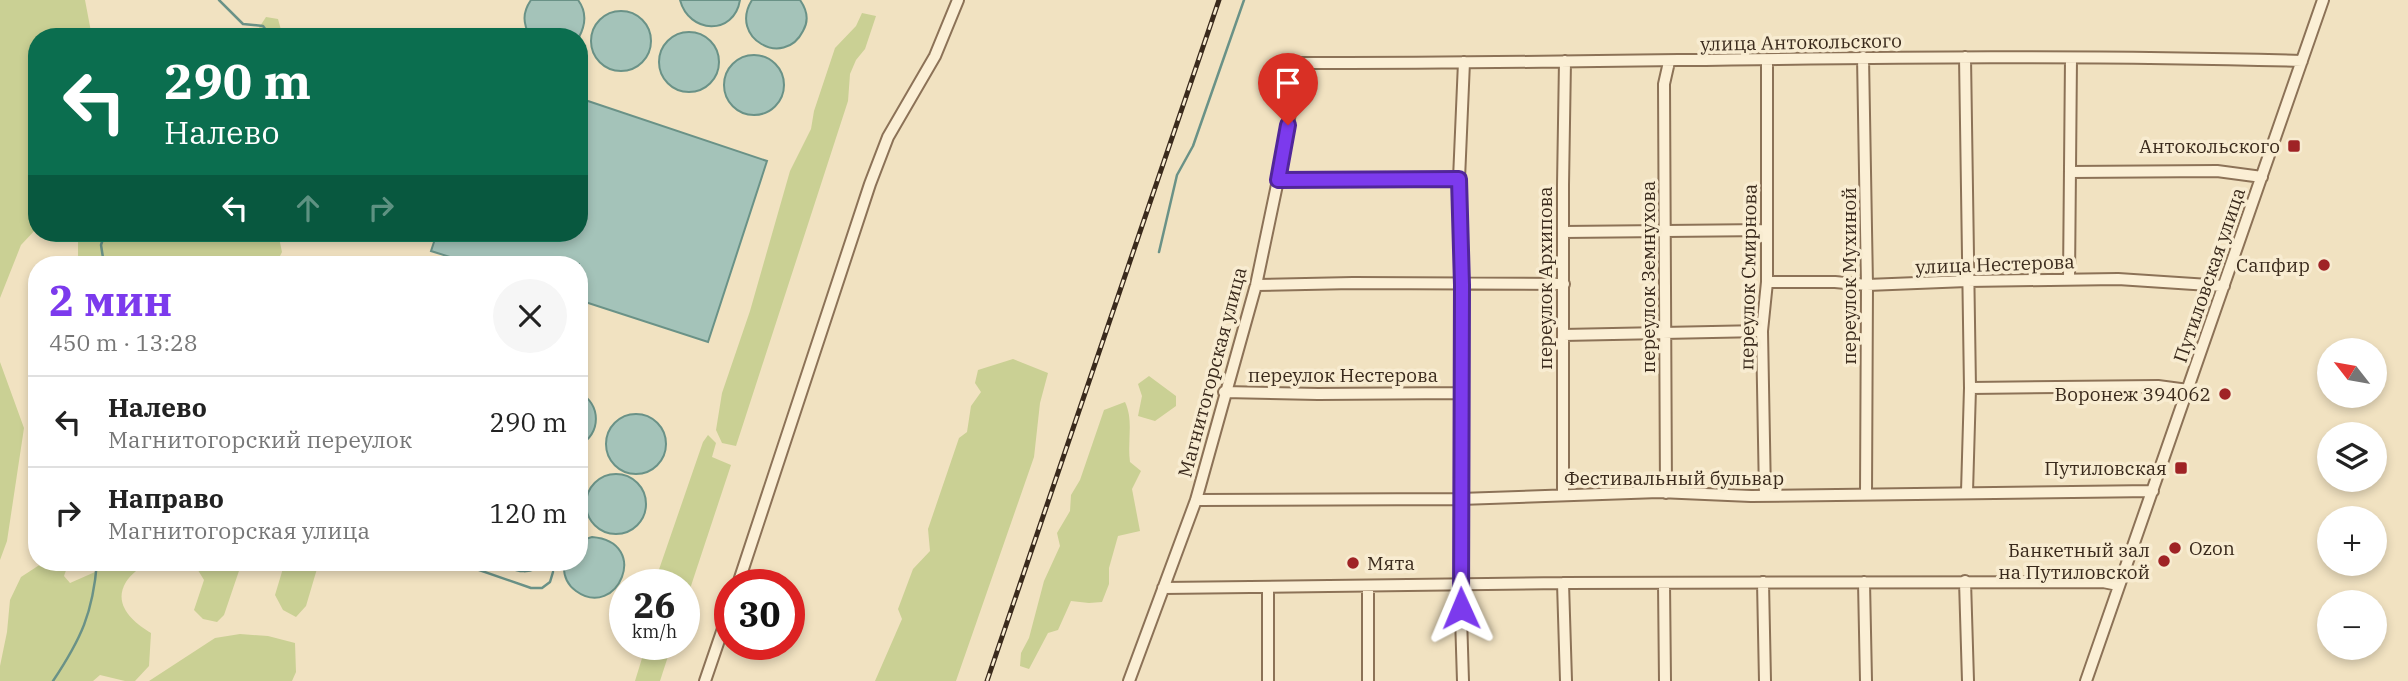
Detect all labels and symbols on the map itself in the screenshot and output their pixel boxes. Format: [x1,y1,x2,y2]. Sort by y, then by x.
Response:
street label: улица Антокольского [1700,28,1902,56]
pin [1258,53,1318,125]
place label: Антокольского [2139,134,2280,158]
marker: Антокольского [2286,138,2302,154]
street label: переулок Земнухова [1636,181,1660,373]
street label: переулок Смирнова [1734,183,1762,371]
street label: Путиловская улица [2168,184,2250,366]
street label: переулок Архипова [1533,186,1557,370]
street label: переулок Мухиной [1837,187,1861,365]
street label: улица Нестерова [1915,249,2075,279]
place label: Сапфир [2236,253,2310,277]
marker: Сапфир [2316,257,2332,273]
street label: Магнитогорская улица [1172,264,1252,480]
north arrow [2317,338,2387,408]
street label: переулок Нестерова [1248,363,1438,387]
place label: Воронеж 394062 [2054,382,2211,406]
marker: Воронеж 394062 [2217,386,2233,402]
place label: Путиловская [2044,456,2167,480]
marker: Путиловская [2173,460,2189,476]
street label: Фестивальный бульвар [1564,466,1784,490]
place label: Ozon [2189,536,2235,560]
place label: Банкетный зал на Путиловской [1998,538,2150,584]
marker: Ozon [2167,540,2183,556]
place label: Мята [1367,551,1415,575]
marker: Банкетный зал на Путиловской [2156,553,2172,569]
marker: Мята [1345,555,1361,571]
speed limit sign: 30 [714,569,805,660]
position arrow [1424,571,1498,645]

